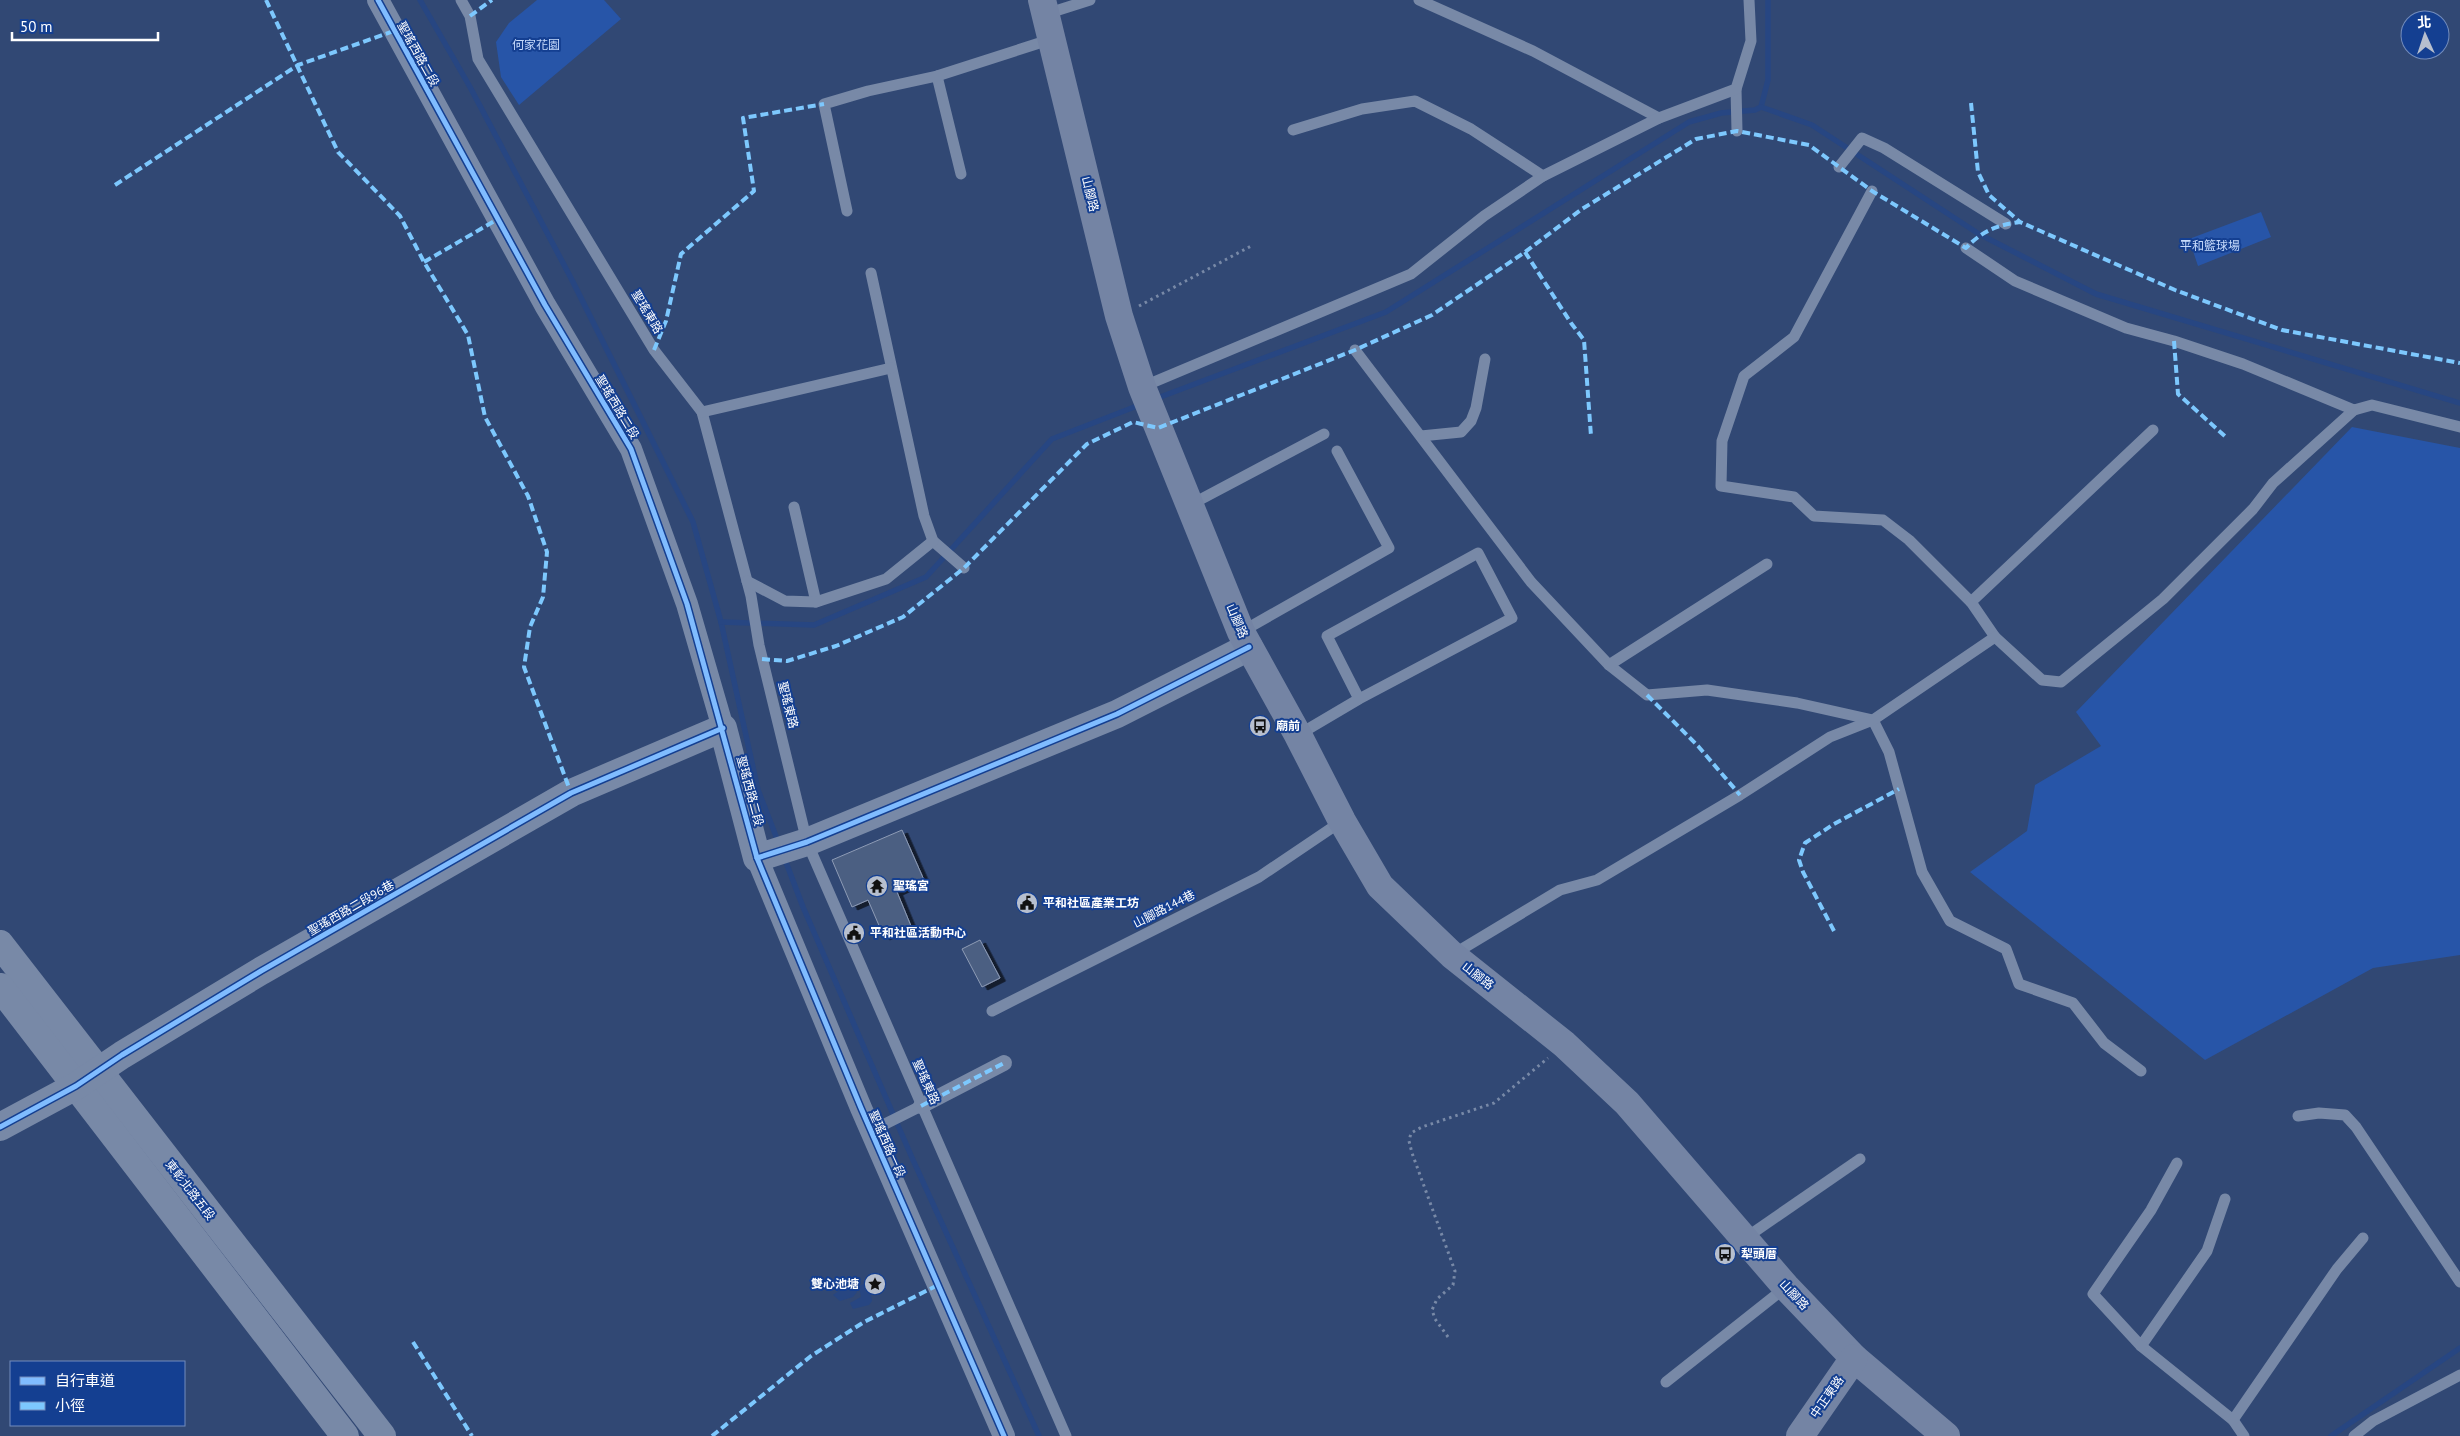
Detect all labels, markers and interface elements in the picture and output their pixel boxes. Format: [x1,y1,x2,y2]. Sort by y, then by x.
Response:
scale bar [12,10,159,42]
north arrow [2400,10,2450,60]
text: 北 [2417,13,2432,31]
text: 50 m [20,17,53,36]
street label: 聖瑤西路二段 [394,19,442,89]
park label: 何家花園 [512,37,560,52]
street label: 山腳路 [1079,175,1102,213]
park label: 平和籃球場 [2180,238,2240,253]
street label: 聖瑤東路 [629,287,666,336]
street label: 聖瑤西路二段 [592,372,642,441]
street label: 山腳路 [1224,601,1251,640]
street label: 聖瑤東路 [775,680,802,730]
bus stop icon: 廟前 [1248,714,1272,738]
place label: 廟前 [1276,718,1300,733]
street label: 聖瑤西路二段 [734,754,767,828]
temple icon: 聖瑤宮 [865,874,889,898]
street label: 聖瑤西路二段96巷 [305,877,397,938]
place label: 聖瑤宮 [893,878,929,893]
street label: 山腳路144巷 [1130,887,1197,931]
public building icon: 平和社區產業工坊 [1015,891,1039,915]
place label: 平和社區產業工坊 [1043,895,1139,910]
public building icon: 平和社區活動中心 [842,921,866,945]
place label: 平和社區活動中心 [870,925,966,940]
street label: 山腳路 [1460,959,1497,993]
street label: 聖瑤東路 [910,1057,943,1107]
street label: 聖瑤西路一段 [866,1108,909,1180]
street label: 東彰北路五段 [162,1157,218,1223]
bus stop icon: 犁頭厝 [1713,1242,1737,1266]
place label: 犁頭厝 [1741,1246,1777,1261]
place icon: 雙心池塘 [863,1272,887,1296]
place label: 雙心池塘 [811,1276,859,1291]
street label: 山腳路 [1777,1276,1812,1313]
legend [10,1361,185,1426]
text: 自行車道 [55,1371,115,1390]
street label: 中正東路 [1807,1373,1847,1421]
text: 小徑 [55,1396,85,1415]

